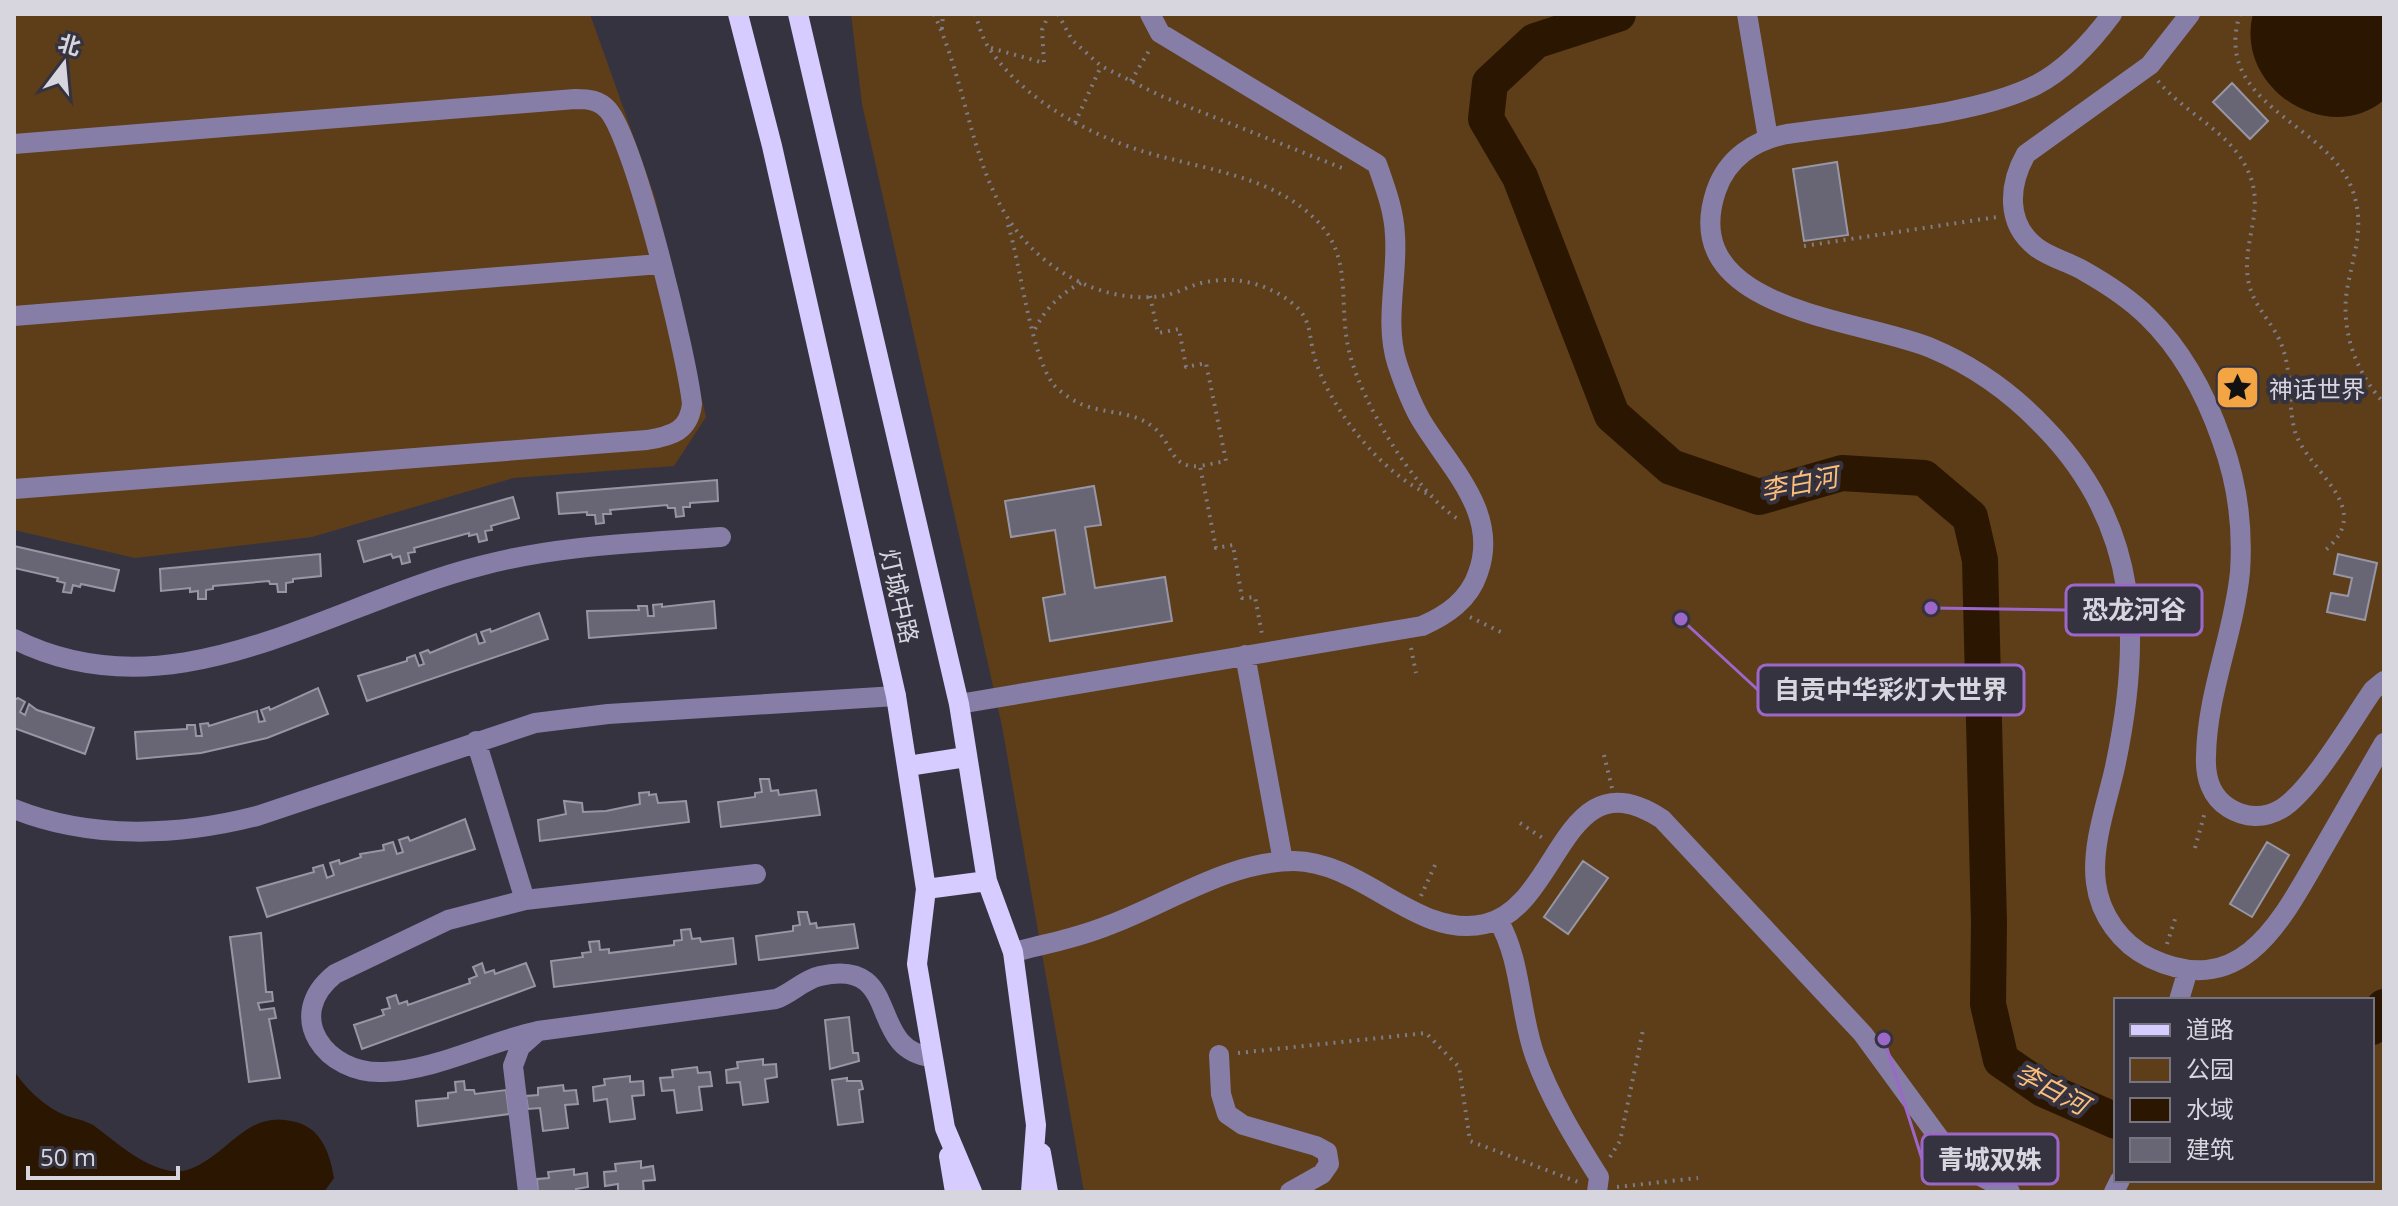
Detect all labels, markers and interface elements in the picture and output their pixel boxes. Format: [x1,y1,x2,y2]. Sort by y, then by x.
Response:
north arrow [24,24,104,104]
text: 北 [55,26,85,61]
place icon: 神话世界 [2214,364,2262,412]
place label: 神话世界 [2269,372,2365,405]
water label: 李白河 [1757,457,1846,508]
street label: 灯城中路 [873,546,927,646]
callout: 恐龙河谷 [2066,585,2202,635]
text: 恐龙河谷 [2082,591,2186,627]
callout: 自贡中华彩灯大世界 [1758,665,2024,715]
text: 自贡中华彩灯大世界 [1774,671,2008,707]
legend [2114,998,2374,1182]
text: 道路 [2186,1012,2234,1045]
text: 公园 [2186,1052,2234,1085]
water label: 李白河 [2009,1054,2099,1125]
text: 水域 [2186,1092,2234,1125]
scale bar [28,1130,178,1180]
text: 建筑 [2186,1132,2234,1165]
callout: 青城双姝 [1922,1134,2058,1184]
text: 50 m [40,1140,96,1173]
text: 青城双姝 [1938,1141,2042,1177]

